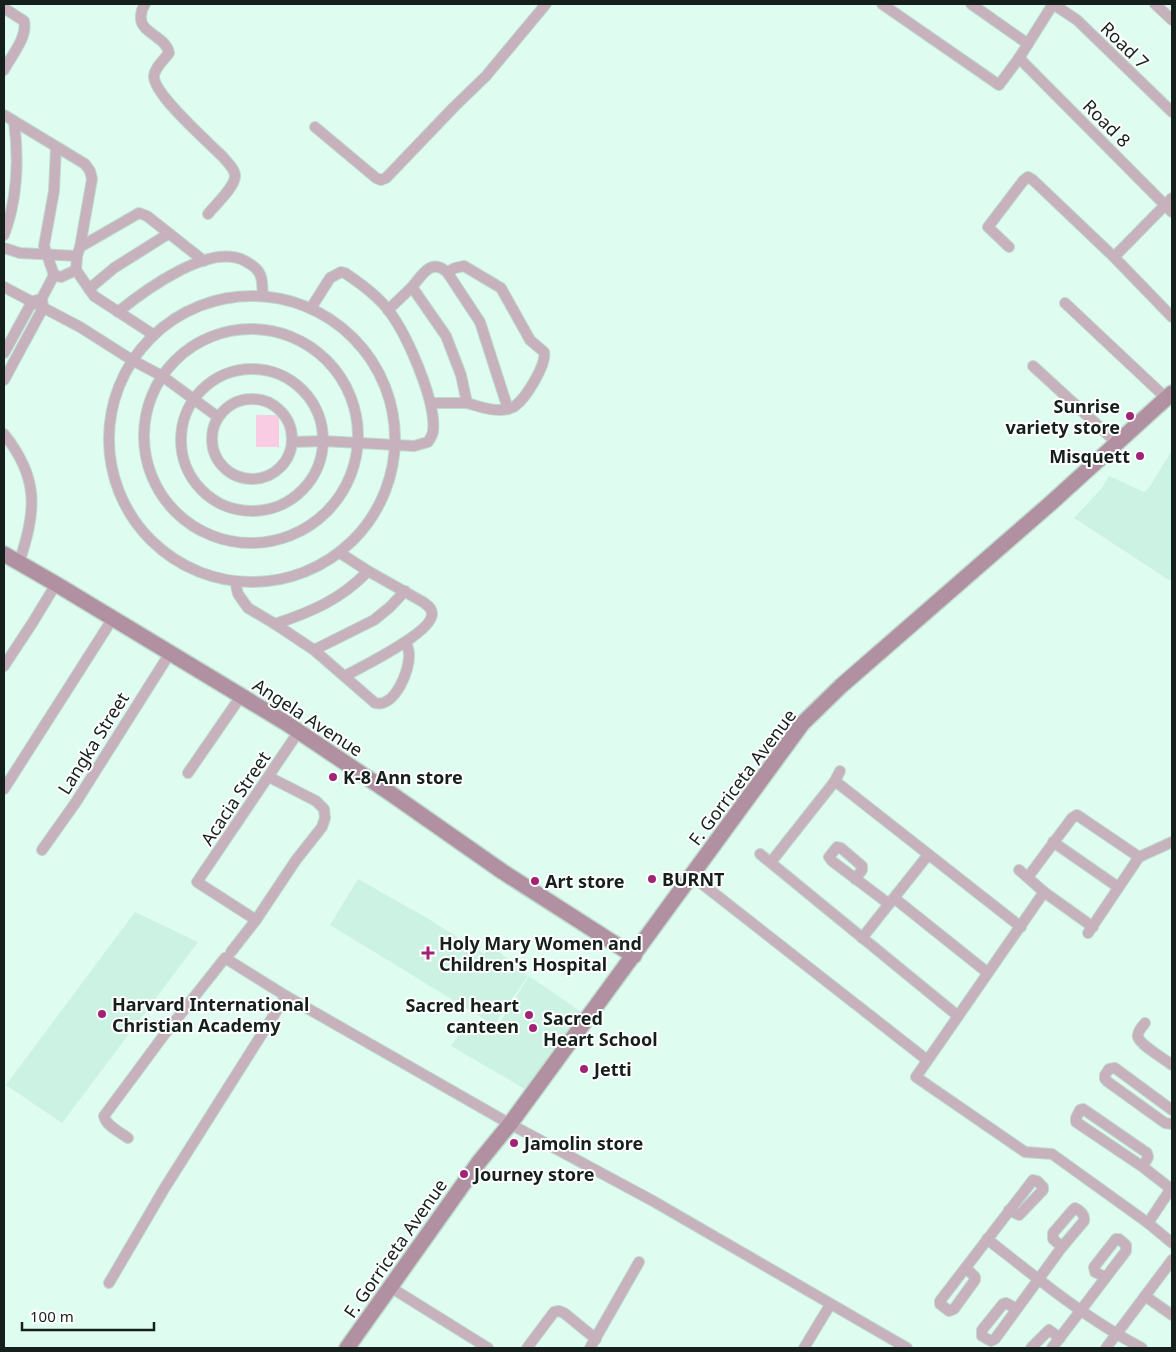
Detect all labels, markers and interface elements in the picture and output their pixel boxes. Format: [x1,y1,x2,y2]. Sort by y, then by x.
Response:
street label: Road 7 [1096,16,1154,74]
street label: Road 8 [1078,94,1136,152]
place label: Sunrise variety store [1005,394,1120,439]
marker: Sunrise variety store [1124,410,1136,422]
place label: Misquett [1049,444,1130,468]
marker: Misquett [1134,450,1146,462]
street label: Angela Avenue [248,672,368,762]
street label: Langka Street [52,687,134,799]
street label: F. Gorriceta Avenue [683,704,801,850]
street label: Acacia Street [195,746,276,850]
place label: K-8 Ann store [343,765,463,789]
marker: K-8 Ann store [327,771,339,783]
place label: BURNT [662,867,725,891]
place label: Art store [545,869,625,893]
marker: BURNT [646,873,658,885]
marker: Art store [529,875,541,887]
place label: Holy Mary Women and Children's Hospital [439,931,642,976]
marker: Holy Mary Women and Children's Hospital [421,946,435,960]
place label: Harvard International Christian Academy [112,992,309,1037]
place label: Sacred heart canteen [405,993,519,1038]
place label: Sacred Heart School [543,1006,658,1051]
marker: Harvard International Christian Academy [96,1008,108,1020]
marker: Sacred heart canteen [523,1009,535,1021]
marker: Sacred Heart School [527,1022,539,1034]
place label: Jetti [592,1057,632,1081]
marker: Jetti [578,1063,590,1075]
place label: Jamolin store [522,1131,643,1155]
marker: Jamolin store [508,1137,520,1149]
place label: Journey store [472,1162,595,1186]
marker: Journey store [458,1168,470,1180]
street label: F. Gorriceta Avenue [338,1174,452,1322]
scale bar [22,1300,155,1332]
text: 100 m [30,1306,74,1326]

